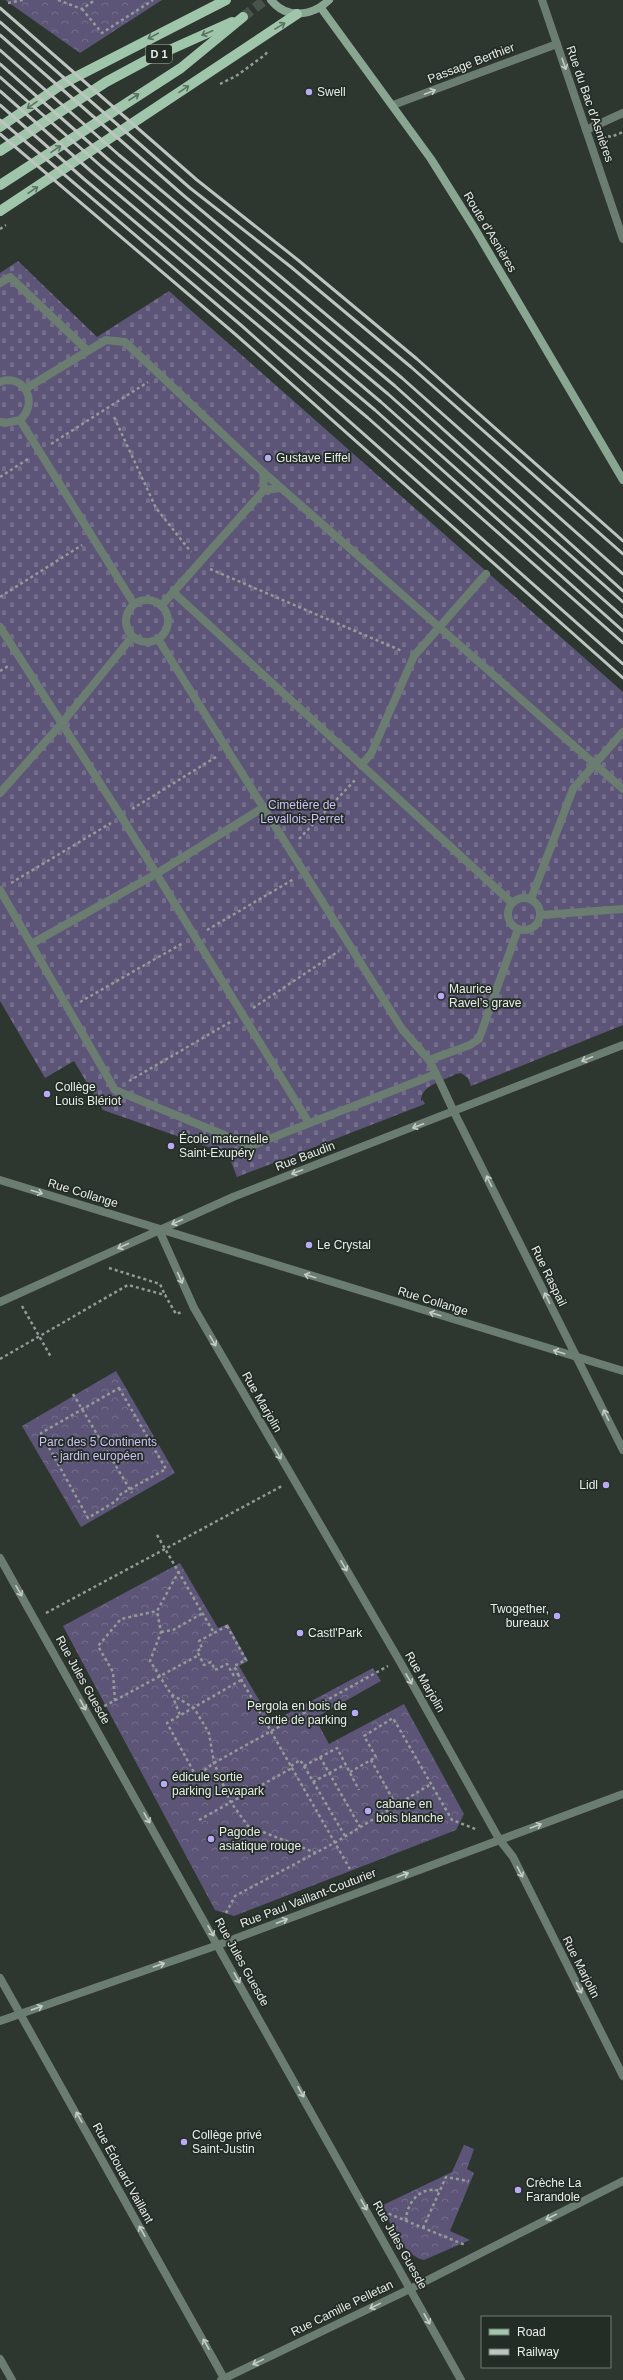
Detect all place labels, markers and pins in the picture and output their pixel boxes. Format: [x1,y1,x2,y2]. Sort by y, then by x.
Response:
place label: Swell [317,85,346,99]
marker: Swell [304,87,314,97]
place label: Gustave Eiffel [276,451,350,465]
marker: Gustave Eiffel [263,453,273,463]
place label: Maurice Ravel’s grave [449,982,522,1010]
marker: Maurice Ravel’s grave [436,991,446,1001]
place label: Collège Louis Blériot [55,1080,122,1108]
marker: Collège Louis Blériot [42,1089,52,1099]
place label: École maternelle Saint-Exupéry [179,1131,269,1160]
marker: École maternelle Saint-Exupéry [166,1141,176,1151]
place label: Le Crystal [317,1238,371,1252]
marker: Le Crystal [304,1240,314,1250]
place label: Lidl [579,1478,598,1492]
marker: Lidl [601,1480,611,1490]
place label: Twogether, bureaux [490,1602,549,1630]
marker: Twogether, bureaux [552,1611,562,1621]
place label: Castl'Park [308,1626,363,1640]
marker: Castl'Park [295,1628,305,1638]
place label: Pergola en bois de sortie de parking [247,1699,347,1727]
marker: Pergola en bois de sortie de parking [350,1708,360,1718]
place label: édicule sortie parking Levapark [172,1770,265,1798]
marker: édicule sortie parking Levapark [159,1779,169,1789]
place label: cabane en bois blanche [376,1797,444,1825]
marker: cabane en bois blanche [363,1806,373,1816]
place label: Pagode asiatique rouge [219,1825,301,1853]
marker: Pagode asiatique rouge [206,1834,216,1844]
place label: Collège privé Saint-Justin [192,2128,262,2156]
marker: Collège privé Saint-Justin [179,2137,189,2147]
place label: Crèche La Farandole [526,2176,582,2204]
marker: Crèche La Farandole [513,2185,523,2195]

